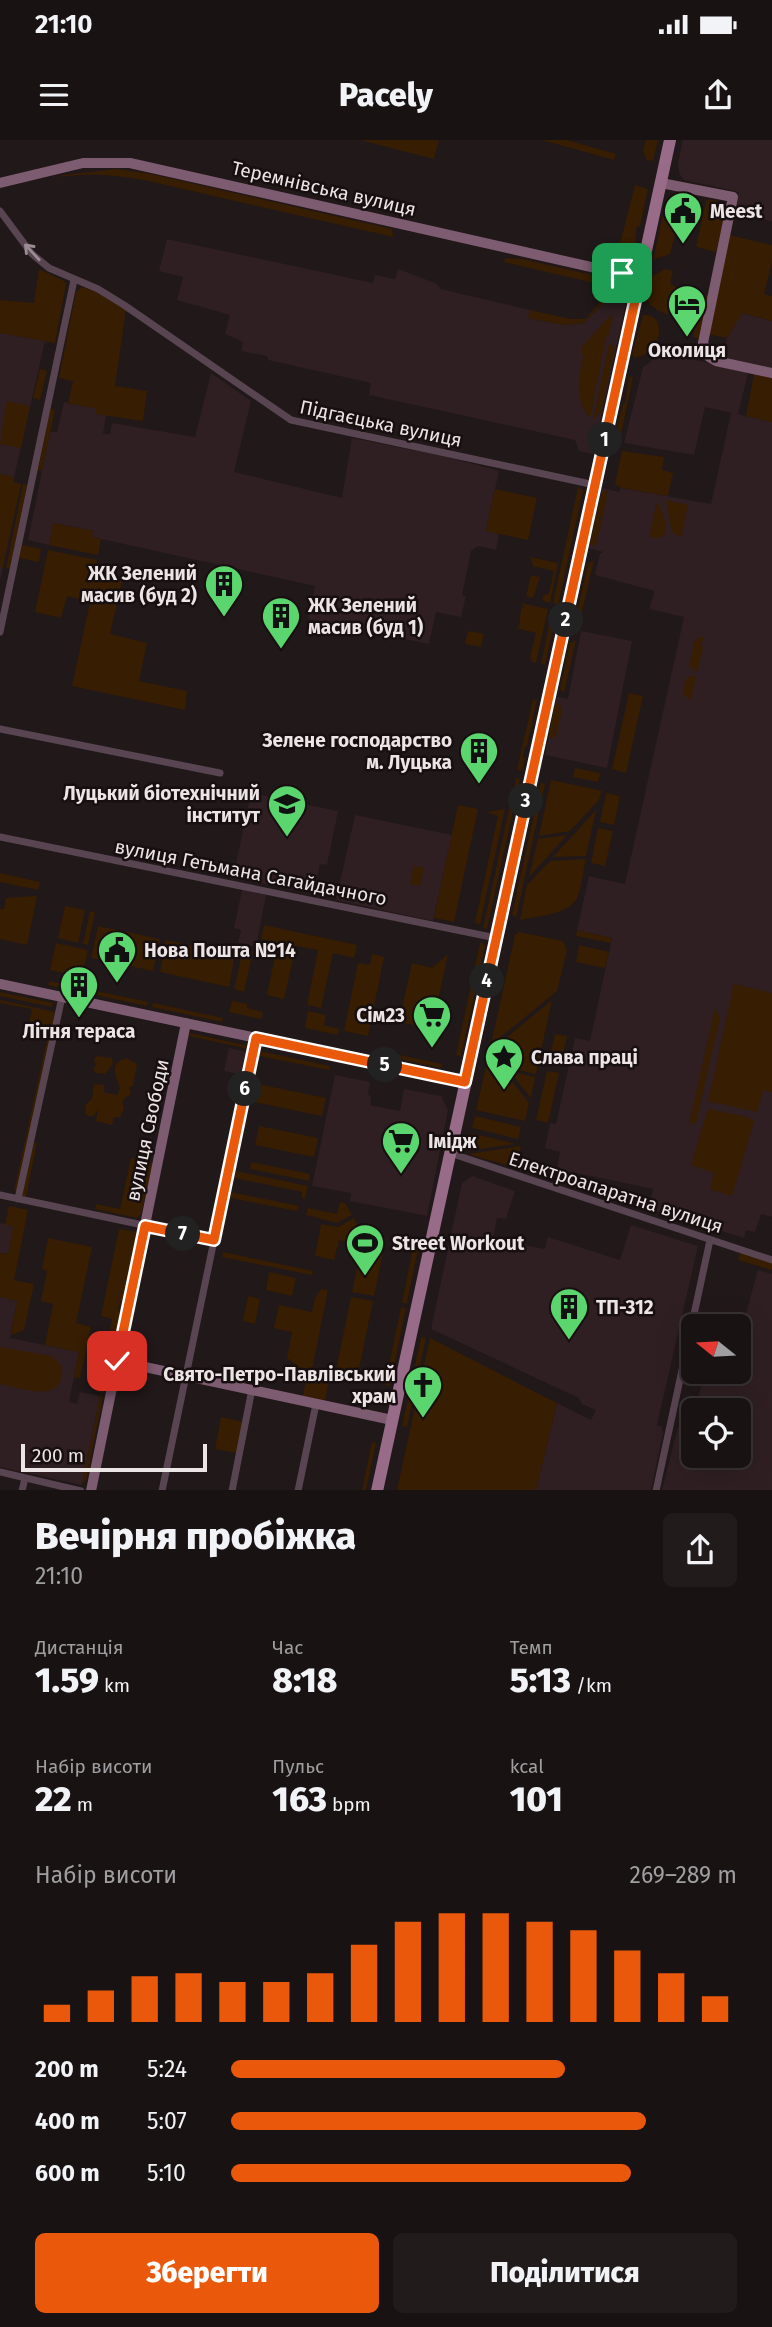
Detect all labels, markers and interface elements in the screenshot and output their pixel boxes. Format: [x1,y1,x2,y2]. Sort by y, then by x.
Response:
text: 21:10 [35,9,93,40]
icon: menu [35,76,73,114]
text: Pacely [339,76,433,114]
icon: share [699,76,737,114]
street label: Теремнівська вулиця [230,156,418,221]
public building icon: Meest [662,190,704,245]
place label: Meest [710,200,763,223]
pin [592,243,652,303]
one-way arrow [23,244,40,261]
icon: arrive [603,254,641,292]
hotel icon: Околиця [666,283,708,338]
place label: Околиця [648,339,726,362]
street label: Підгаєцька вулиця [298,395,464,452]
pin: 1 [588,422,622,458]
text: 1 [600,428,609,451]
place label: ЖК Зелений масив (буд 2) [81,562,197,607]
building icon: ЖК Зелений масив (буд 2) [203,563,245,618]
place label: ЖК Зелений масив (буд 1) [307,594,423,639]
building icon: ЖК Зелений масив (буд 1) [260,595,302,650]
pin: 2 [548,602,584,638]
text: 2 [561,608,570,631]
place label: Зелене господарство м. Луцька [261,729,452,774]
building icon: Зелене господарство м. Луцька [458,730,500,785]
place label: Луцький біотехнічний інститут [63,782,261,827]
school or university icon: Луцький біотехнічний інститут [266,783,308,838]
pin: 3 [508,784,544,818]
text: 3 [521,789,530,812]
street label: вулиця Гетьмана Сагайдачного [113,835,389,910]
public building icon: Нова Пошта №14 [96,929,138,984]
place label: Нова Пошта №14 [144,939,296,962]
building icon: Літня тераса [58,964,100,1019]
pin: 4 [470,964,504,998]
text: 4 [481,969,492,992]
supermarket icon: Сім23 [411,994,453,1049]
place label: Сім23 [356,1004,405,1027]
place label: Літня тераса [23,1020,135,1043]
place icon: Слава праці [483,1036,525,1091]
place label: Слава праці [531,1046,638,1069]
pin: 5 [368,1048,402,1082]
text: 5 [379,1053,390,1076]
street label: вулиця Свободи [121,1057,174,1203]
pin: 6 [228,1072,262,1107]
text: 6 [239,1077,250,1100]
supermarket icon: Імідж [380,1120,422,1175]
place label: Імідж [428,1130,477,1153]
street label: Електроапаратна вулиця [506,1147,726,1238]
pin: 7 [166,1216,200,1252]
text: 7 [178,1222,187,1245]
sports icon: Street Workout [344,1222,386,1277]
place label: Street Workout [392,1232,525,1255]
building icon: ТП-312 [548,1286,590,1341]
place label: ТП-312 [596,1296,654,1319]
north arrow [681,1314,751,1384]
map controls [681,1314,751,1468]
pin [87,1331,147,1391]
icon: check [98,1342,136,1380]
place label: Свято-Петро-Павлівський храм [163,1363,396,1408]
church icon: Свято-Петро-Павлівський храм [402,1364,444,1419]
button: locate [681,1398,751,1468]
scale bar [21,1442,206,1473]
text: 200 m [32,1444,84,1467]
text: Вечірня пробіжка [35,1513,356,1559]
button: share [663,1513,737,1587]
text: 21:10 [35,1562,83,1590]
text: Дистанція [35,1636,123,1659]
text: Час [272,1636,303,1659]
text: Темп [510,1636,553,1659]
text: 1.59 [35,1659,99,1701]
text: 8:18 [272,1659,337,1701]
text: 5:13 [510,1659,571,1701]
text: km [99,1674,130,1697]
text: /km [571,1674,612,1697]
text: Набір висоти [35,1755,152,1778]
text: Пульс [272,1755,324,1778]
text: kcal [510,1755,544,1778]
text: 22 [35,1778,72,1820]
text: 163 [272,1778,327,1820]
text: 101 [510,1778,563,1820]
text: m [72,1793,93,1816]
text: bpm [327,1793,371,1816]
text: Набір висоти [35,1861,177,1889]
text: 269–289 m [630,1861,737,1889]
text: 200 m [35,2055,99,2083]
text: 5:24 [147,2055,187,2083]
text: 400 m [35,2107,100,2135]
text: 5:07 [147,2107,187,2135]
text: 600 m [35,2159,100,2187]
text: 5:10 [147,2159,186,2187]
button: Зберегти [35,2233,379,2313]
button: Поділитися [393,2233,737,2313]

